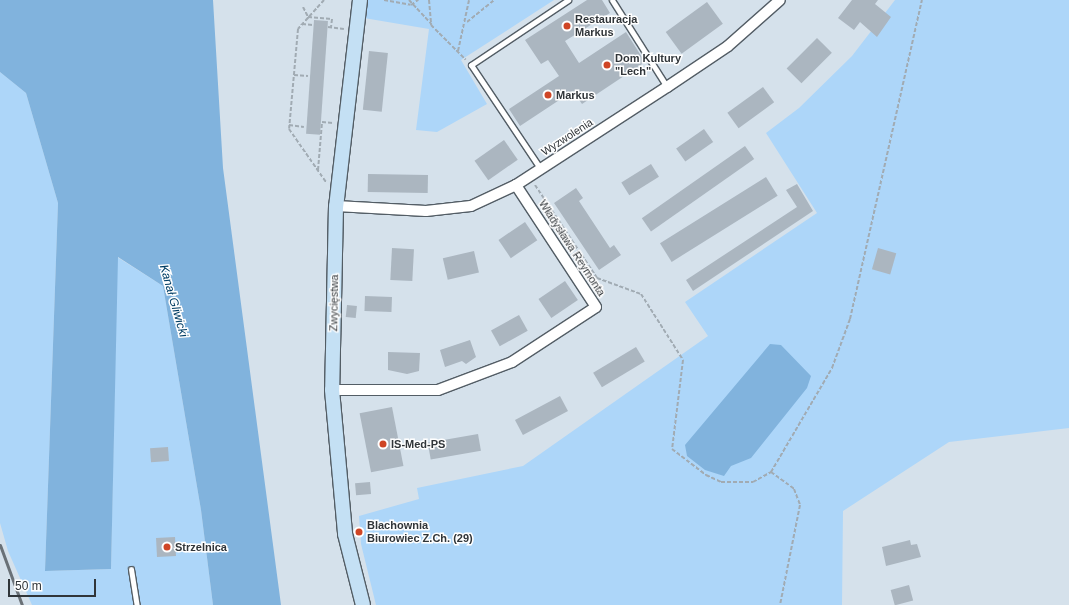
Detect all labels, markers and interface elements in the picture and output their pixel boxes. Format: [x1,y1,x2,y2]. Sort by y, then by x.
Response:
place label: Restauracja Markus [575,13,637,39]
marker: Restauracja Markus [562,21,572,31]
place label: Dom Kultury "Lech" [615,52,681,78]
marker: Dom Kultury "Lech" [602,60,612,70]
place label: Markus [556,88,595,102]
marker: Markus [543,90,553,100]
street label: Wyzwolenia [539,116,595,158]
street label: Władysława Reymonta [536,197,608,299]
water label: Kanał Gliwicki [156,263,190,339]
street label: Zwycięstwa [327,274,341,332]
place label: IS-Med-PS [391,437,445,451]
marker: IS-Med-PS [378,439,388,449]
place label: Blachownia Biurowiec Z.Ch. (29) [367,519,473,545]
marker: Blachownia Biurowiec Z.Ch. (29) [354,527,364,537]
place label: Strzelnica [175,540,227,554]
marker: Strzelnica [162,542,172,552]
scale bar [10,571,98,597]
text: 50 m [15,579,42,593]

